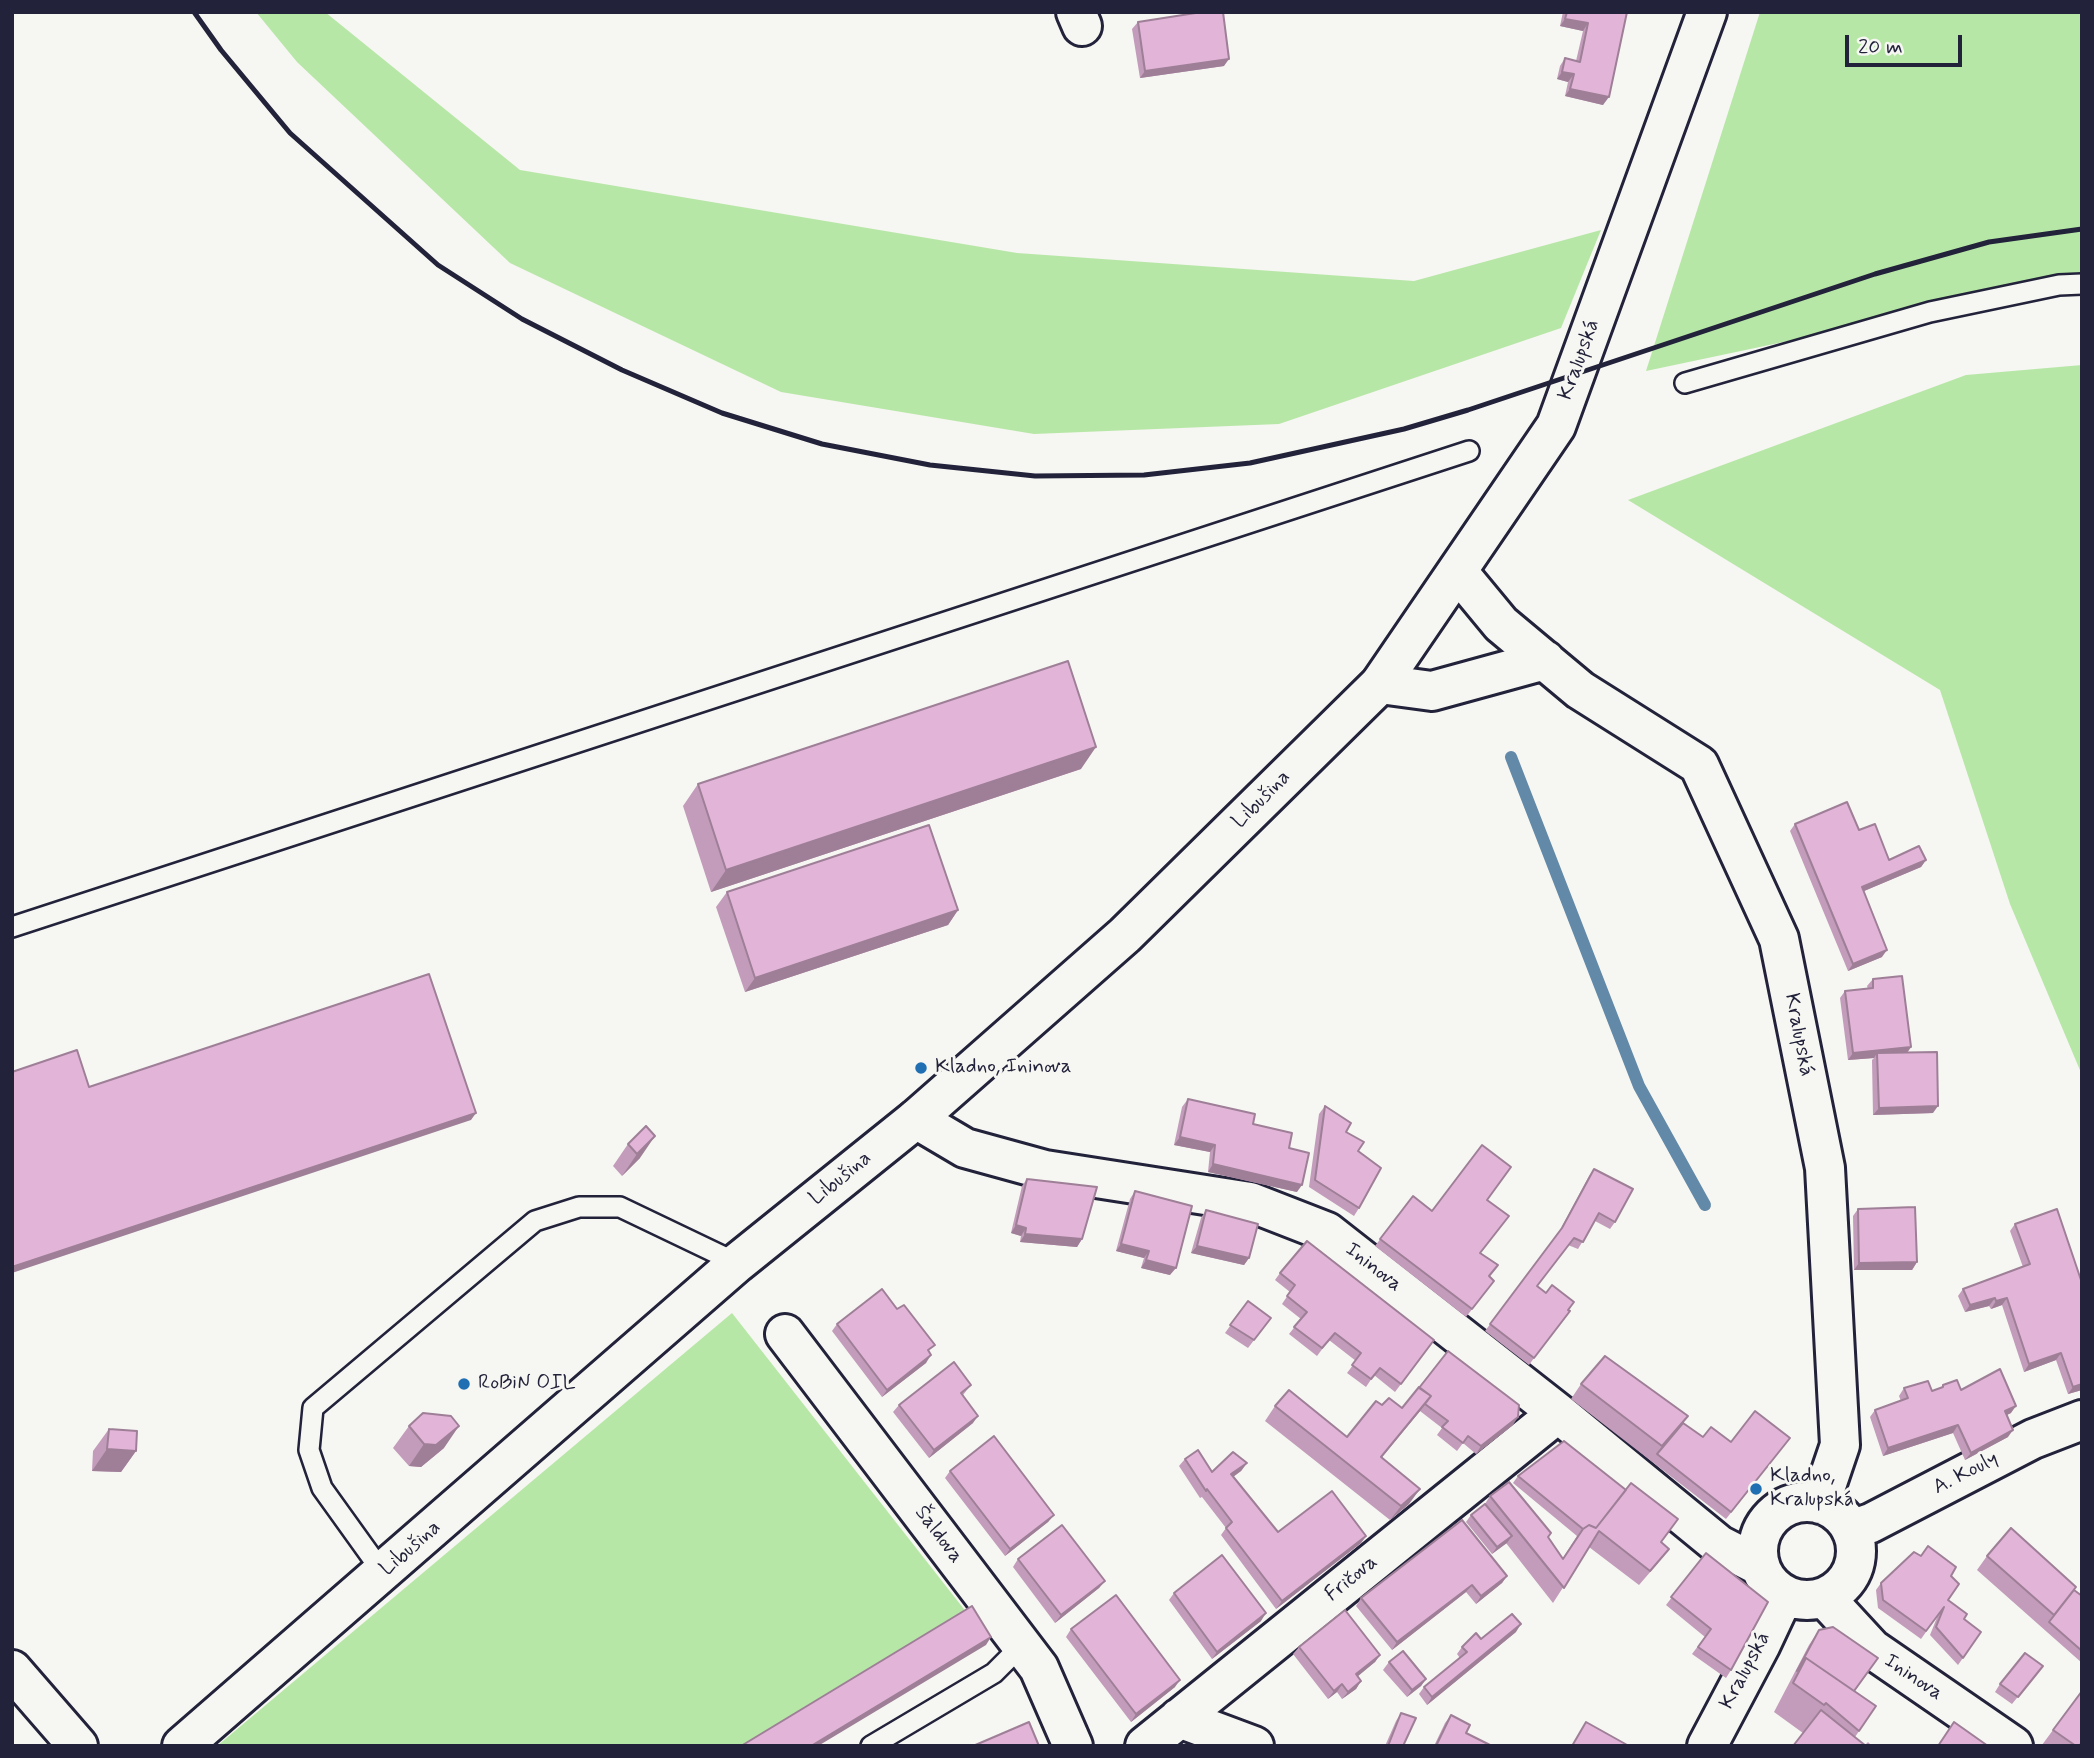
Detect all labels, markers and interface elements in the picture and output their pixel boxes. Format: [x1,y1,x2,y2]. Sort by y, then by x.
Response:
scale bar [1849,21,1966,65]
text: 20 m [1858,33,1903,61]
street label: Kralupská [1554,316,1606,404]
street label: Libušina [1227,765,1297,835]
street label: Kralupská [1778,991,1818,1079]
place label: Kladno, Ininova [935,1055,1072,1081]
marker: Kladno, Ininova [913,1060,929,1076]
street label: Libušina [805,1146,877,1212]
street label: Ininova [1339,1238,1407,1298]
place label: RoBiN OIL [478,1371,575,1397]
marker: RoBiN OIL [456,1376,472,1392]
street label: A. Kouly [1929,1447,2003,1501]
place label: Kladno, Kralupská [1770,1464,1854,1514]
marker: Kladno, Kralupská [1748,1481,1764,1497]
street label: Šaldova [908,1501,968,1569]
street label: Libušina [375,1516,447,1582]
street label: Fričova [1321,1550,1383,1608]
street label: Kralupská [1715,1628,1777,1714]
street label: Ininova [1879,1649,1947,1707]

